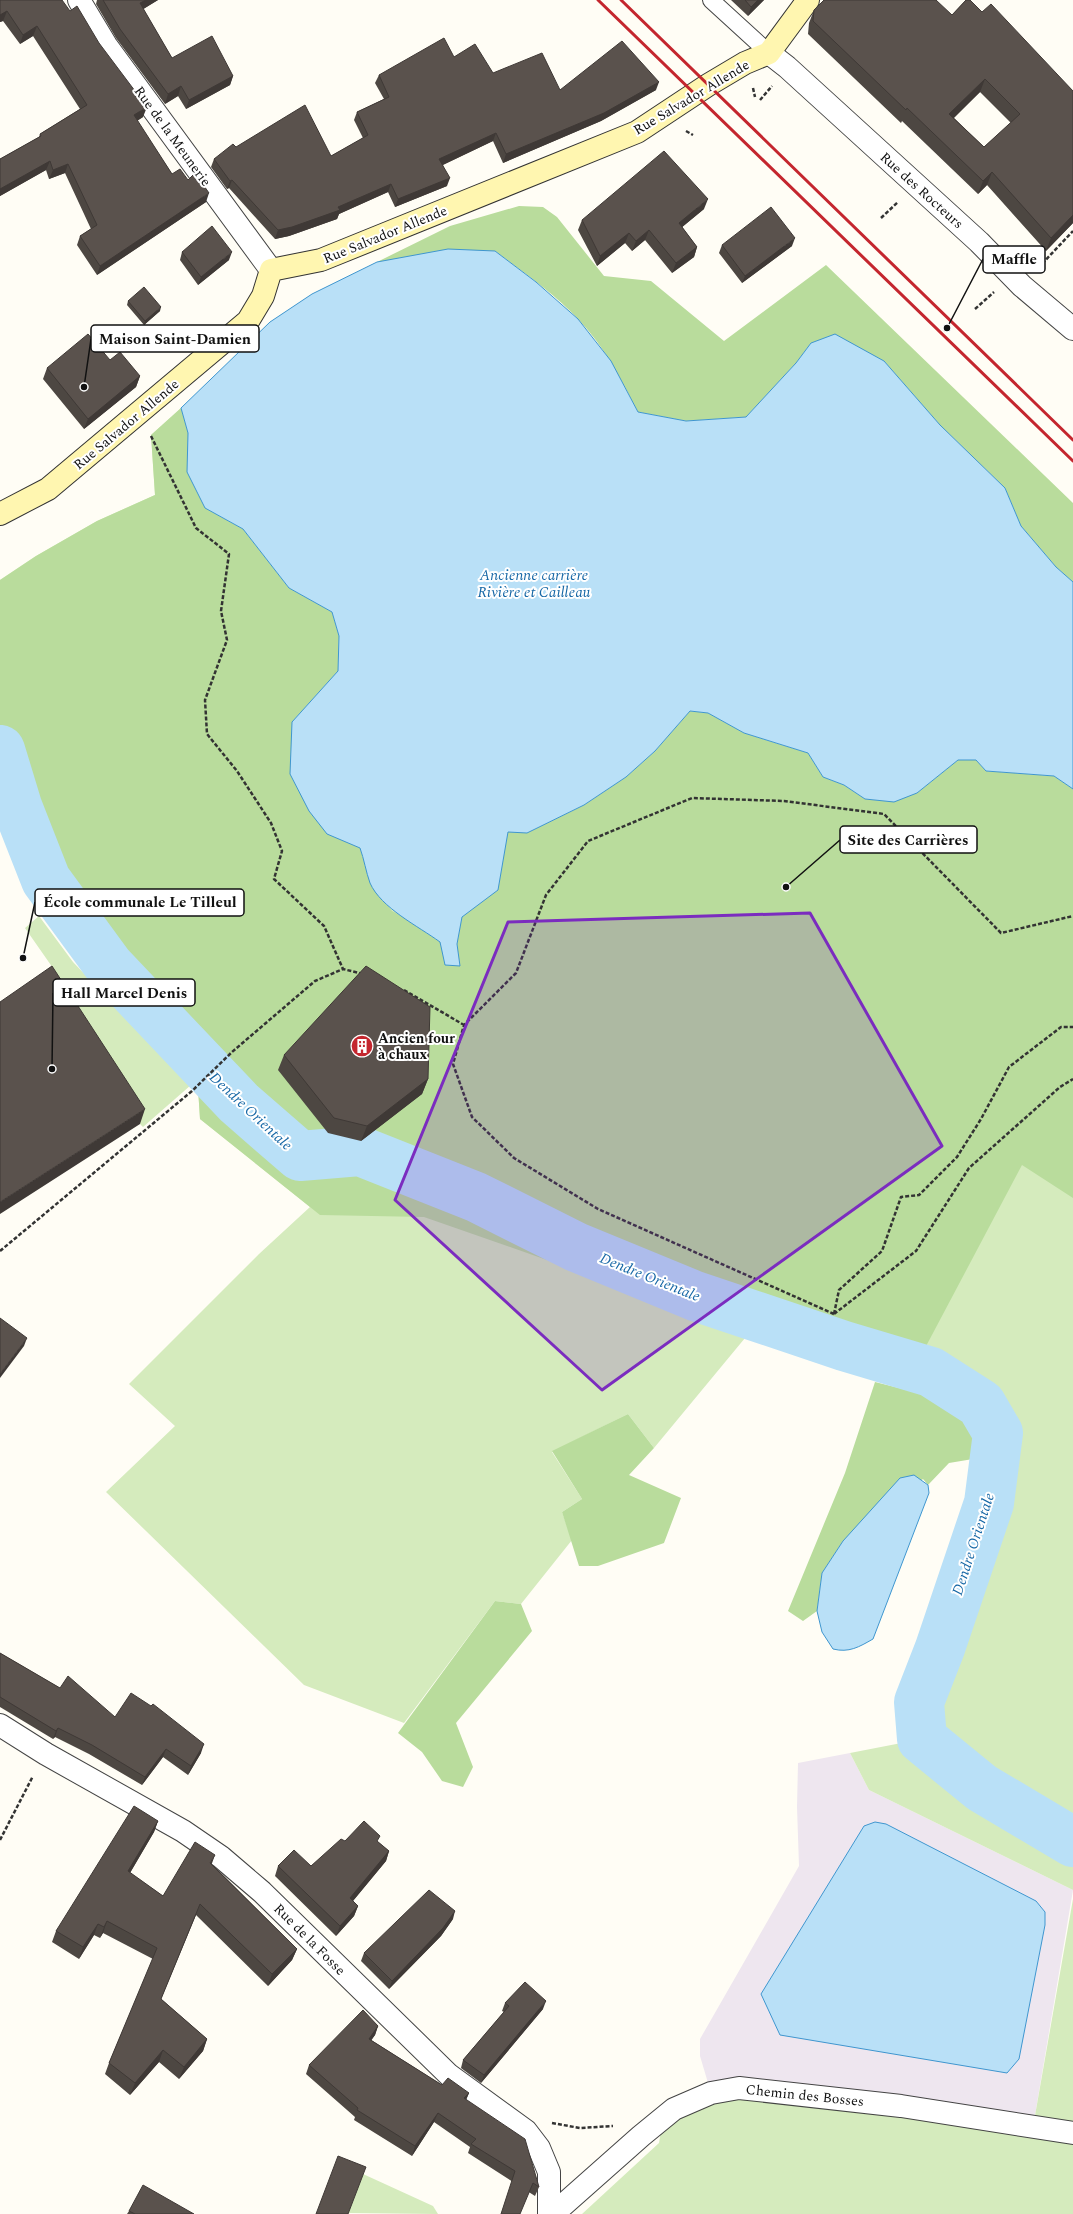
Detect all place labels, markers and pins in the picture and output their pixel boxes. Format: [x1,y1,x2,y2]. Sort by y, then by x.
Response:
callout: Maffle [983,246,1045,273]
callout: Maison Saint-Damien [91,325,259,352]
callout: Site des Carrières [840,826,977,853]
callout: École communale Le Tilleul [35,889,244,916]
callout: Hall Marcel Denis [53,979,195,1006]
place label: Ancien four à chaux [378,1028,455,1065]
building icon: Ancien four à chaux [349,1033,375,1059]

